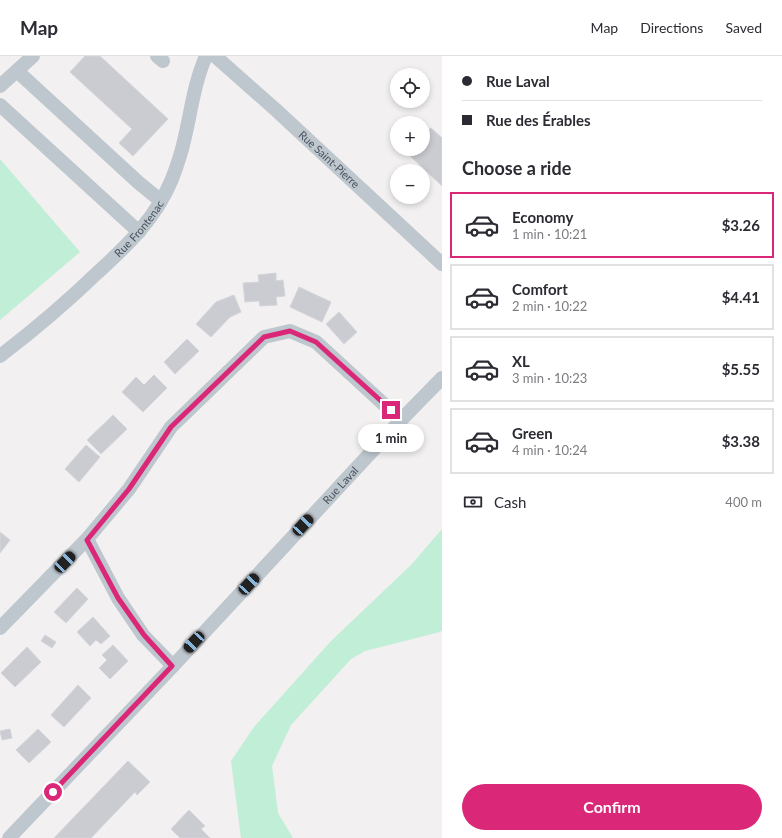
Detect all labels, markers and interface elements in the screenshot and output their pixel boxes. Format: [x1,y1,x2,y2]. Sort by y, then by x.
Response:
text: Map [20,16,58,39]
text: Map [591,19,618,36]
text: Directions [640,19,703,36]
text: Saved [725,19,762,36]
map controls [390,68,430,204]
button: locate [390,68,430,108]
text: Rue Laval [486,72,550,90]
text: Rue des Érables [486,111,591,129]
button: + [390,116,430,156]
street label: Rue Saint-Pierre [296,128,363,190]
text: Choose a ride [462,157,571,179]
button: − [390,164,430,204]
street label: Rue Frontenac [111,198,166,259]
icon: car [464,207,500,243]
text: Economy [512,208,573,226]
text: $3.26 [722,216,760,234]
text: 1 min · 10:21 [512,226,587,242]
icon: car [464,279,500,315]
text: Comfort [512,280,568,298]
text: $4.41 [722,288,760,306]
text: 2 min · 10:22 [512,298,587,314]
icon: car [464,351,500,387]
text: XL [512,352,530,370]
text: $5.55 [722,360,760,378]
text: 3 min · 10:23 [512,370,587,386]
route end [382,401,400,419]
icon: car [464,423,500,459]
callout: 1 min [358,424,424,452]
text: Green [512,424,553,442]
text: 1 min [375,430,407,446]
text: $3.38 [722,432,760,450]
text: 4 min · 10:24 [512,442,587,458]
street label: Rue Laval [320,464,361,506]
icon: cash [462,491,484,513]
text: Cash [494,493,526,511]
text: 400 m [725,494,762,510]
car [290,512,316,538]
car [52,549,78,575]
car [236,571,262,597]
car [181,629,207,655]
route start [44,783,62,801]
button: Confirm [462,784,762,830]

